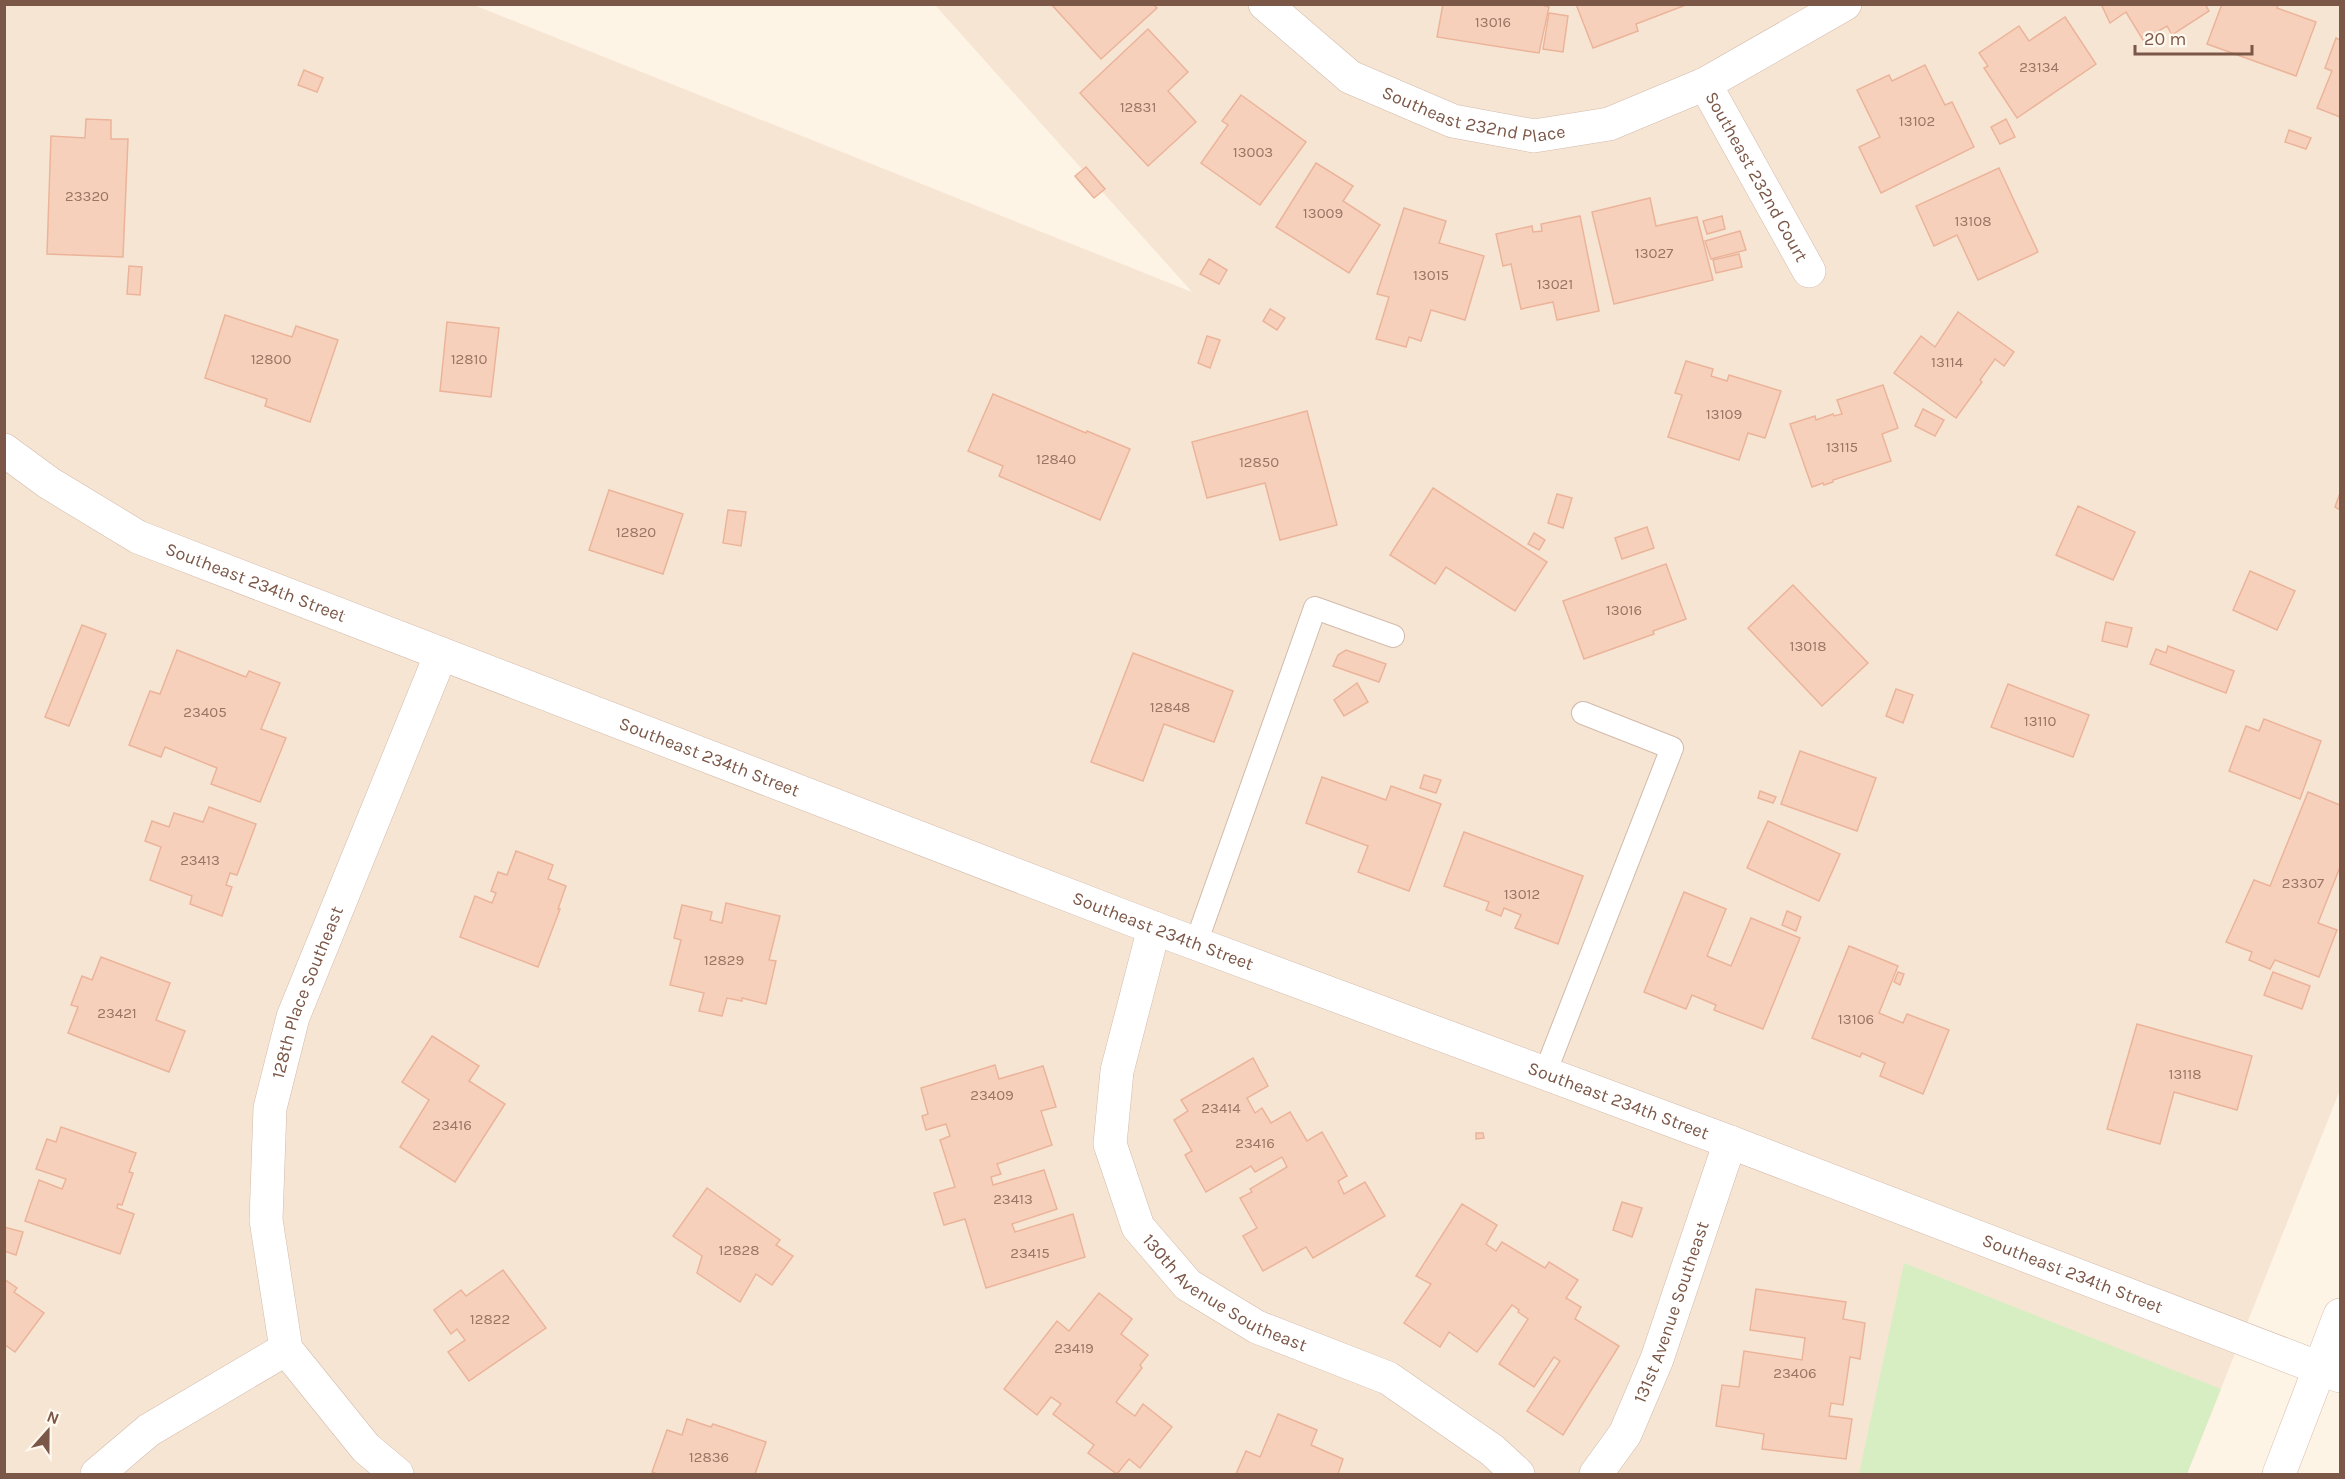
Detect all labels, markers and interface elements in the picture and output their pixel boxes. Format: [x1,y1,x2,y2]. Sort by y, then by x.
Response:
house number: 13016 [1475,13,1511,31]
scale bar [2135,18,2252,56]
text: 20 m [2144,28,2186,50]
house number: 23134 [2019,58,2059,76]
street label: Southeast 232nd Place [1379,81,1567,147]
street label: Southeast 232nd Court [1700,88,1813,266]
house number: 12831 [1120,98,1156,116]
house number: 13102 [1899,112,1935,130]
house number: 13003 [1233,143,1273,161]
house number: 23320 [65,187,109,205]
house number: 13009 [1303,204,1343,222]
house number: 13108 [1955,212,1991,230]
house number: 13027 [1635,244,1673,262]
house number: 13015 [1413,266,1449,284]
house number: 13021 [1537,275,1573,293]
house number: 12800 [251,350,291,368]
house number: 12810 [451,350,487,368]
house number: 13114 [1931,353,1964,371]
house number: 13109 [1706,405,1742,423]
house number: 13115 [1826,438,1858,456]
house number: 12840 [1036,450,1076,468]
house number: 12850 [1239,453,1279,471]
house number: 12820 [616,523,656,541]
street label: Southeast 234th Street [162,538,349,627]
house number: 13016 [1606,601,1642,619]
house number: 13018 [1790,637,1826,655]
house number: 12848 [1150,698,1190,716]
house number: 23405 [183,703,227,721]
street label: Southeast 234th Street [616,712,803,802]
house number: 13110 [2024,712,2056,730]
house number: 23413 [180,851,220,869]
house number: 23307 [2282,874,2324,892]
house number: 13012 [1504,885,1540,903]
street label: Southeast 234th Street [1069,887,1257,975]
street label: 128th Place Southeast [267,903,348,1081]
house number: 12829 [704,951,744,969]
house number: 23421 [97,1004,137,1022]
house number: 13106 [1838,1010,1874,1028]
street label: Southeast 234th Street [1525,1057,1712,1144]
house number: 13118 [2169,1065,2201,1083]
house number: 23409 [970,1086,1014,1104]
house number: 23414 [1201,1099,1241,1117]
house number: 23416 [432,1116,472,1134]
house number: 23416 [1235,1134,1275,1152]
house number: 23413 [993,1190,1033,1208]
street label: 131st Avenue Southeast [1629,1218,1714,1406]
street label: 130th Avenue Southeast [1138,1229,1310,1356]
street label: Southeast 234th Street [1979,1229,2166,1318]
house number: 12828 [719,1241,759,1259]
house number: 23415 [1010,1244,1050,1262]
house number: 12822 [470,1310,510,1328]
house number: 23419 [1054,1339,1094,1357]
house number: 23406 [1773,1364,1817,1382]
north arrow [18,1401,78,1461]
text: N [44,1407,62,1428]
house number: 12836 [689,1448,729,1466]

